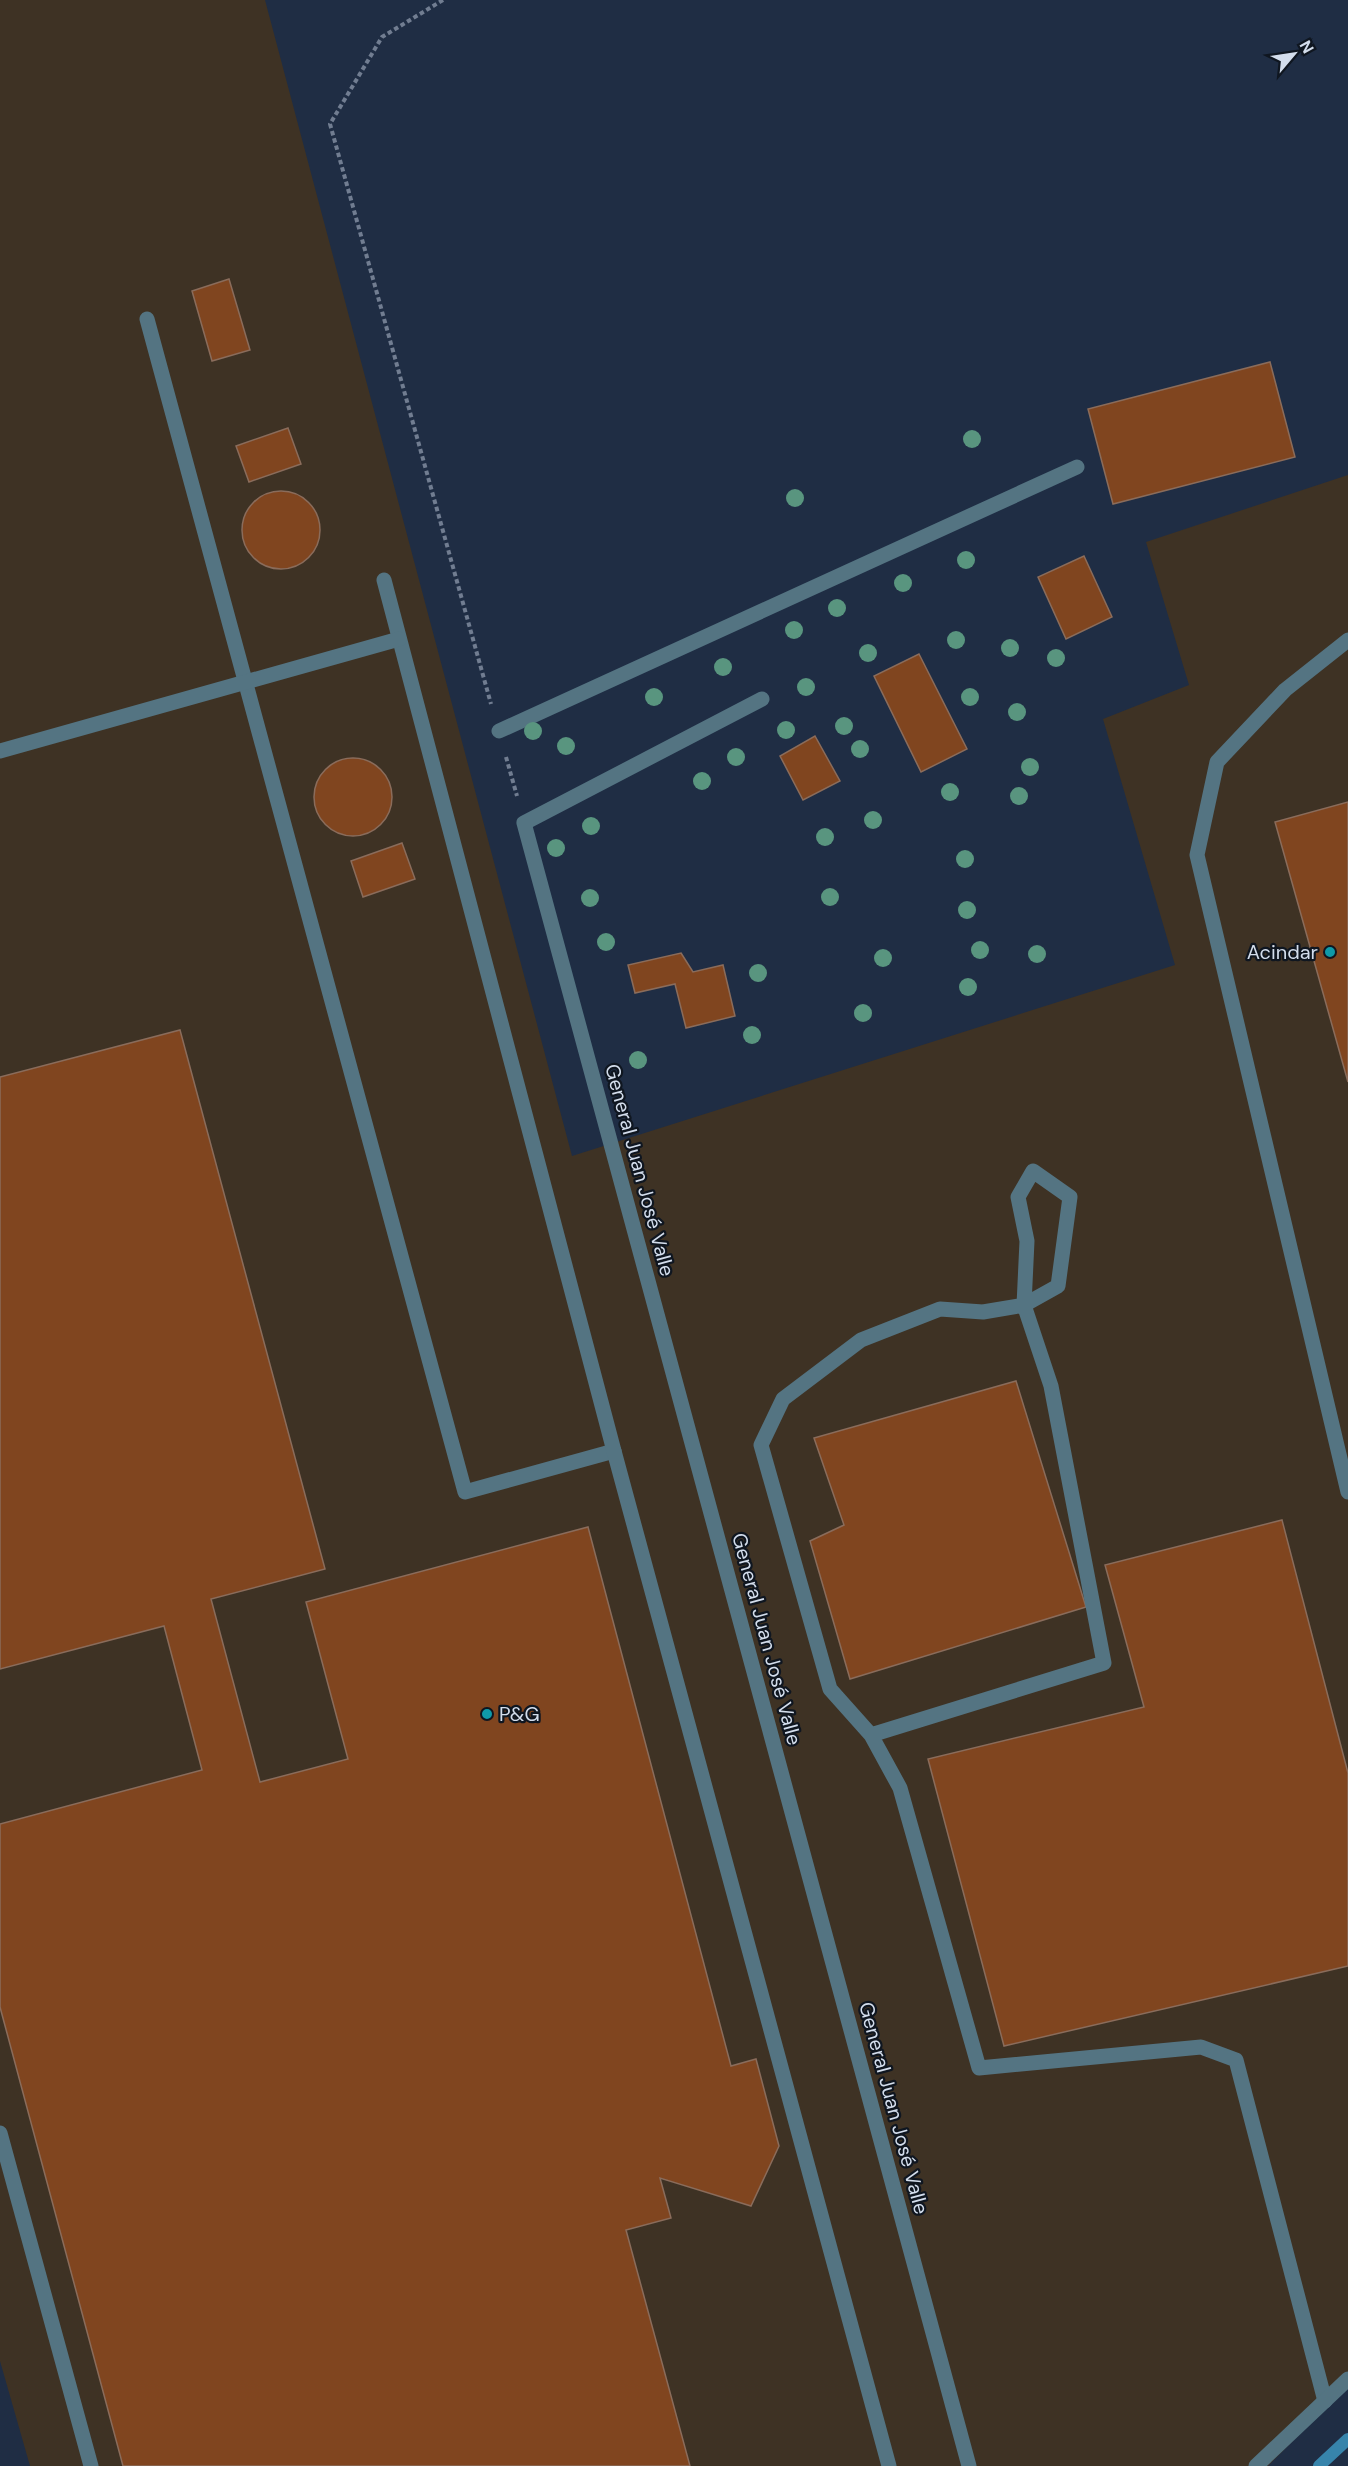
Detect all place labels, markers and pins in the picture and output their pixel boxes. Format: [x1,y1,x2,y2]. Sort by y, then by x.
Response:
place label: Acindar [1247,939,1318,965]
marker: Acindar [1323,945,1337,959]
place label: P&G [499,1701,540,1727]
marker: P&G [480,1707,494,1721]

